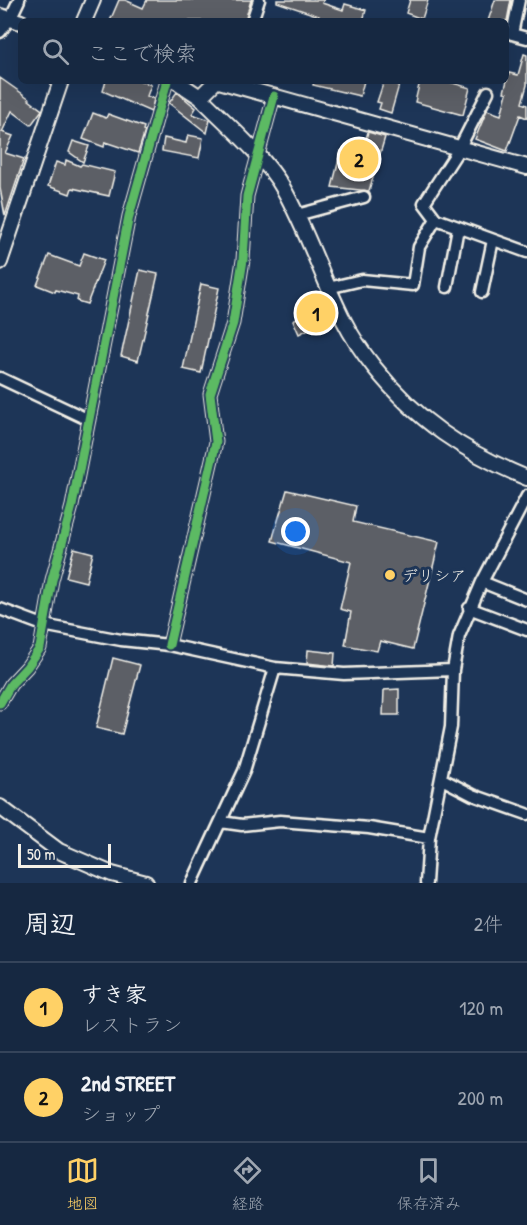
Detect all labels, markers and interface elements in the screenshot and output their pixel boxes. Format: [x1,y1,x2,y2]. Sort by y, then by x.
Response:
search box [18,18,509,84]
icon: search [39,35,72,68]
text: ここで検索 [87,38,197,68]
pin: 2 [340,136,378,182]
pin: 1 [296,290,336,336]
your location [281,517,310,546]
place label: デリシア [402,564,466,586]
marker: デリシア [383,568,397,582]
scale bar [18,841,111,868]
text: 50 m [27,843,56,865]
text: 周辺 [24,906,76,941]
text: 2件 [474,910,503,937]
text: すき家 [81,979,147,1009]
text: 1 [40,994,47,1021]
text: 120 m [459,994,503,1021]
text: レストラン [81,1011,183,1038]
text: 2nd STREET [81,1068,175,1098]
text: 2 [39,1084,48,1111]
text: 200 m [458,1084,503,1111]
text: ショップ [81,1100,160,1127]
tab: 地図 [66,1154,99,1214]
tab: 経路 [231,1154,264,1214]
tab: 保存済み [397,1154,461,1214]

